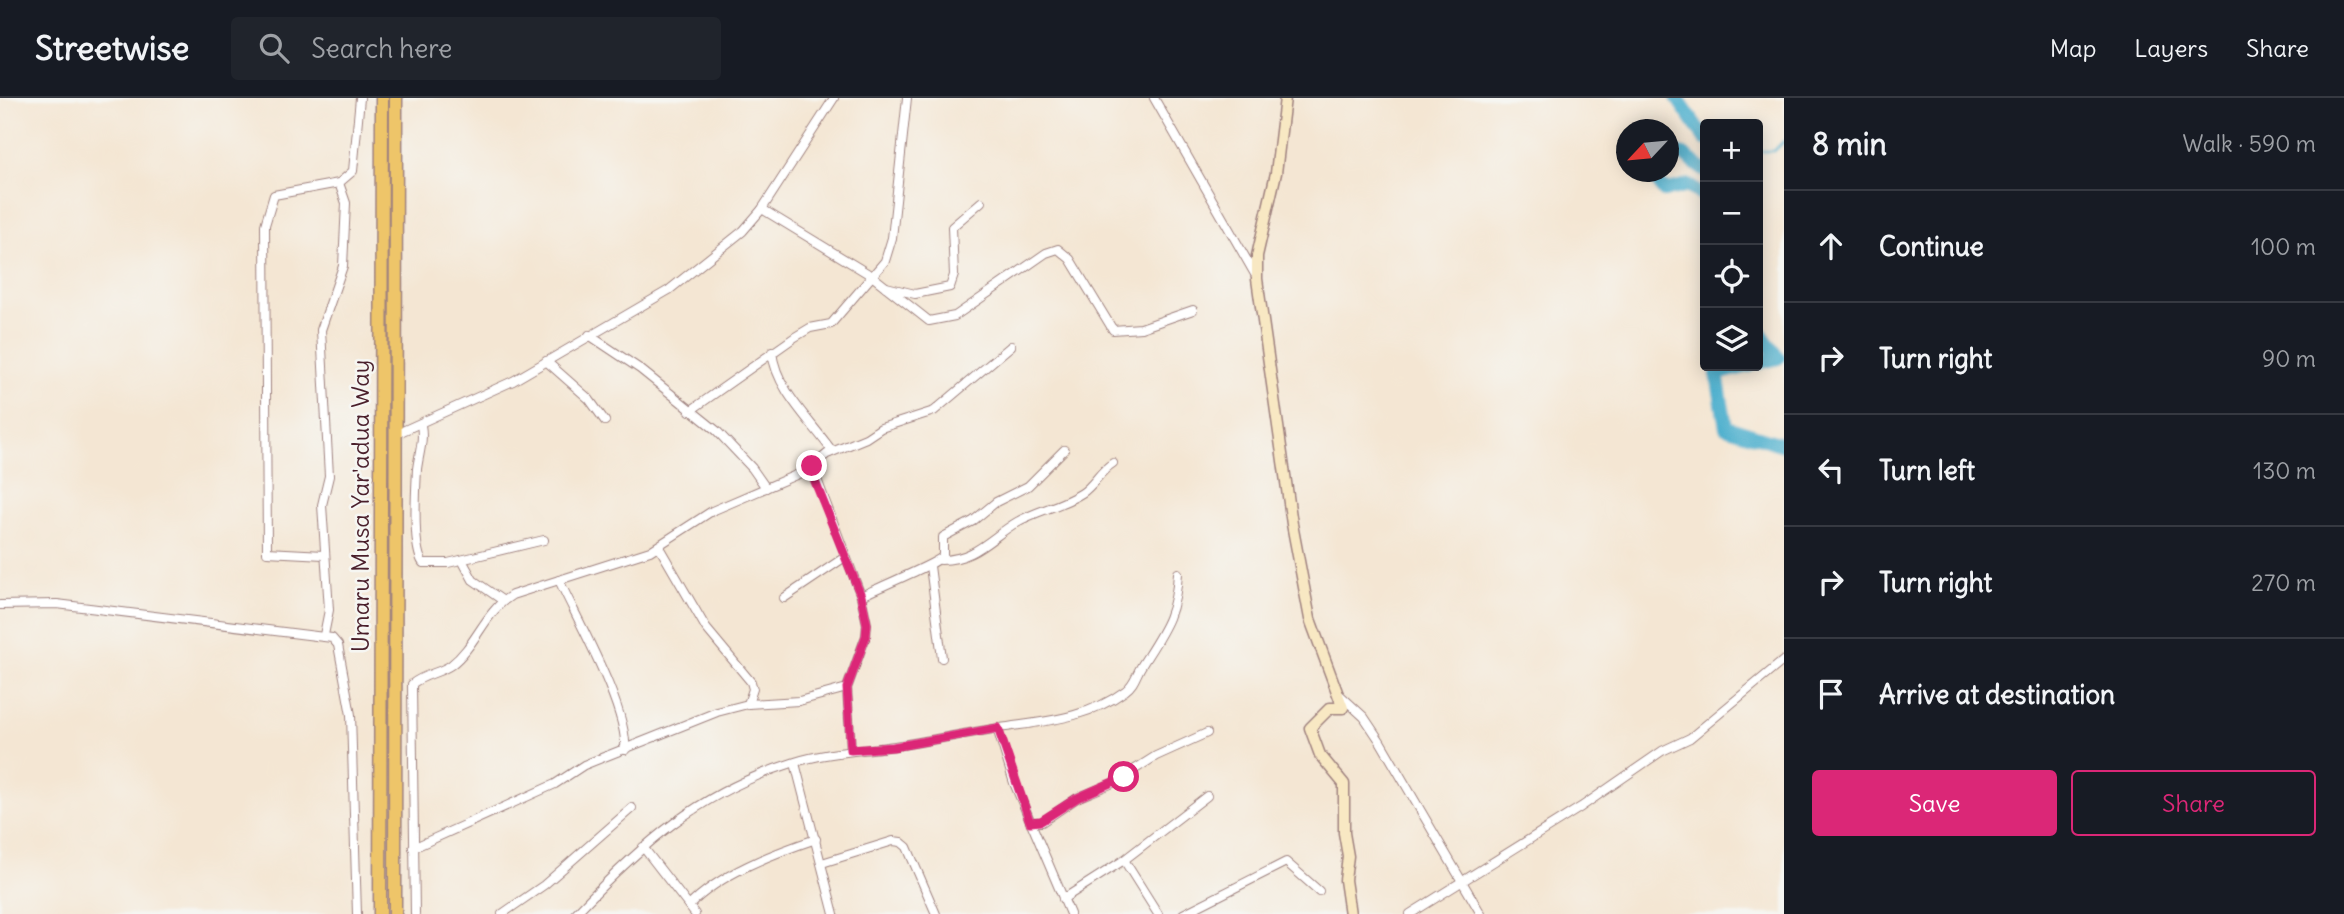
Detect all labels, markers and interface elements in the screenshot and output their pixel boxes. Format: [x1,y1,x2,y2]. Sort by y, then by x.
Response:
search box [231,17,721,80]
text: Streetwise [35,27,189,69]
icon: search [255,29,293,67]
text: Search here [311,32,452,65]
text: Map [2050,33,2096,63]
text: Layers [2134,33,2208,63]
text: Share [2246,33,2309,63]
north arrow [1616,119,1679,182]
map controls [1700,119,1763,371]
button: + [1700,119,1763,182]
text: 8 min [1812,125,1887,163]
text: Walk · 590 m [2183,129,2316,158]
button: − [1700,182,1763,245]
icon: ahead [1812,227,1850,265]
text: Continue [1879,230,1984,263]
text: 100 m [2251,232,2316,261]
button: locate [1700,245,1763,308]
button: layers [1700,308,1763,371]
icon: right [1812,339,1850,377]
text: Turn right [1879,342,1992,375]
text: 90 m [2262,344,2316,373]
street label: Umaru Musa Yar'adua Way [345,360,375,652]
route end [796,450,827,481]
icon: left [1812,451,1850,489]
text: Turn left [1879,454,1975,487]
text: 130 m [2253,456,2316,485]
icon: right [1812,563,1850,601]
text: Turn right [1879,566,1992,599]
text: 270 m [2251,568,2316,597]
icon: arrive [1812,675,1850,713]
text: Arrive at destination [1879,678,2115,711]
route start [1108,761,1139,792]
button: Save [1812,770,2057,836]
button: Share [2071,770,2316,836]

